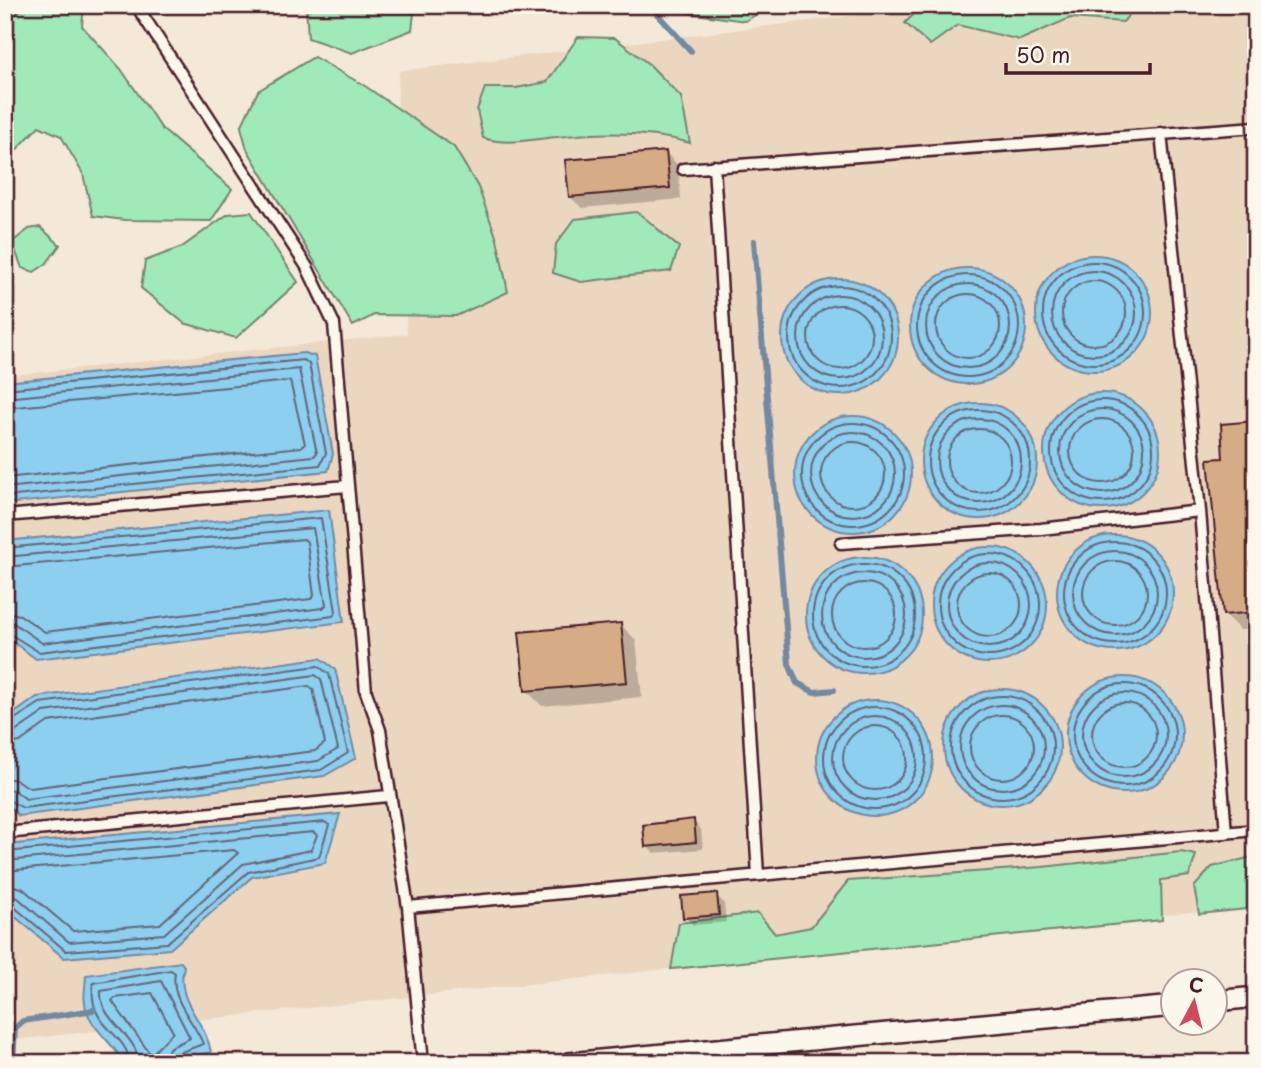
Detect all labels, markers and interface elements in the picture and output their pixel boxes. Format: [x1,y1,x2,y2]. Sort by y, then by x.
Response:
scale bar [1006,32,1149,76]
text: 50 m [1016,38,1070,70]
north arrow [1160,967,1230,1036]
text: С [1187,969,1205,999]

